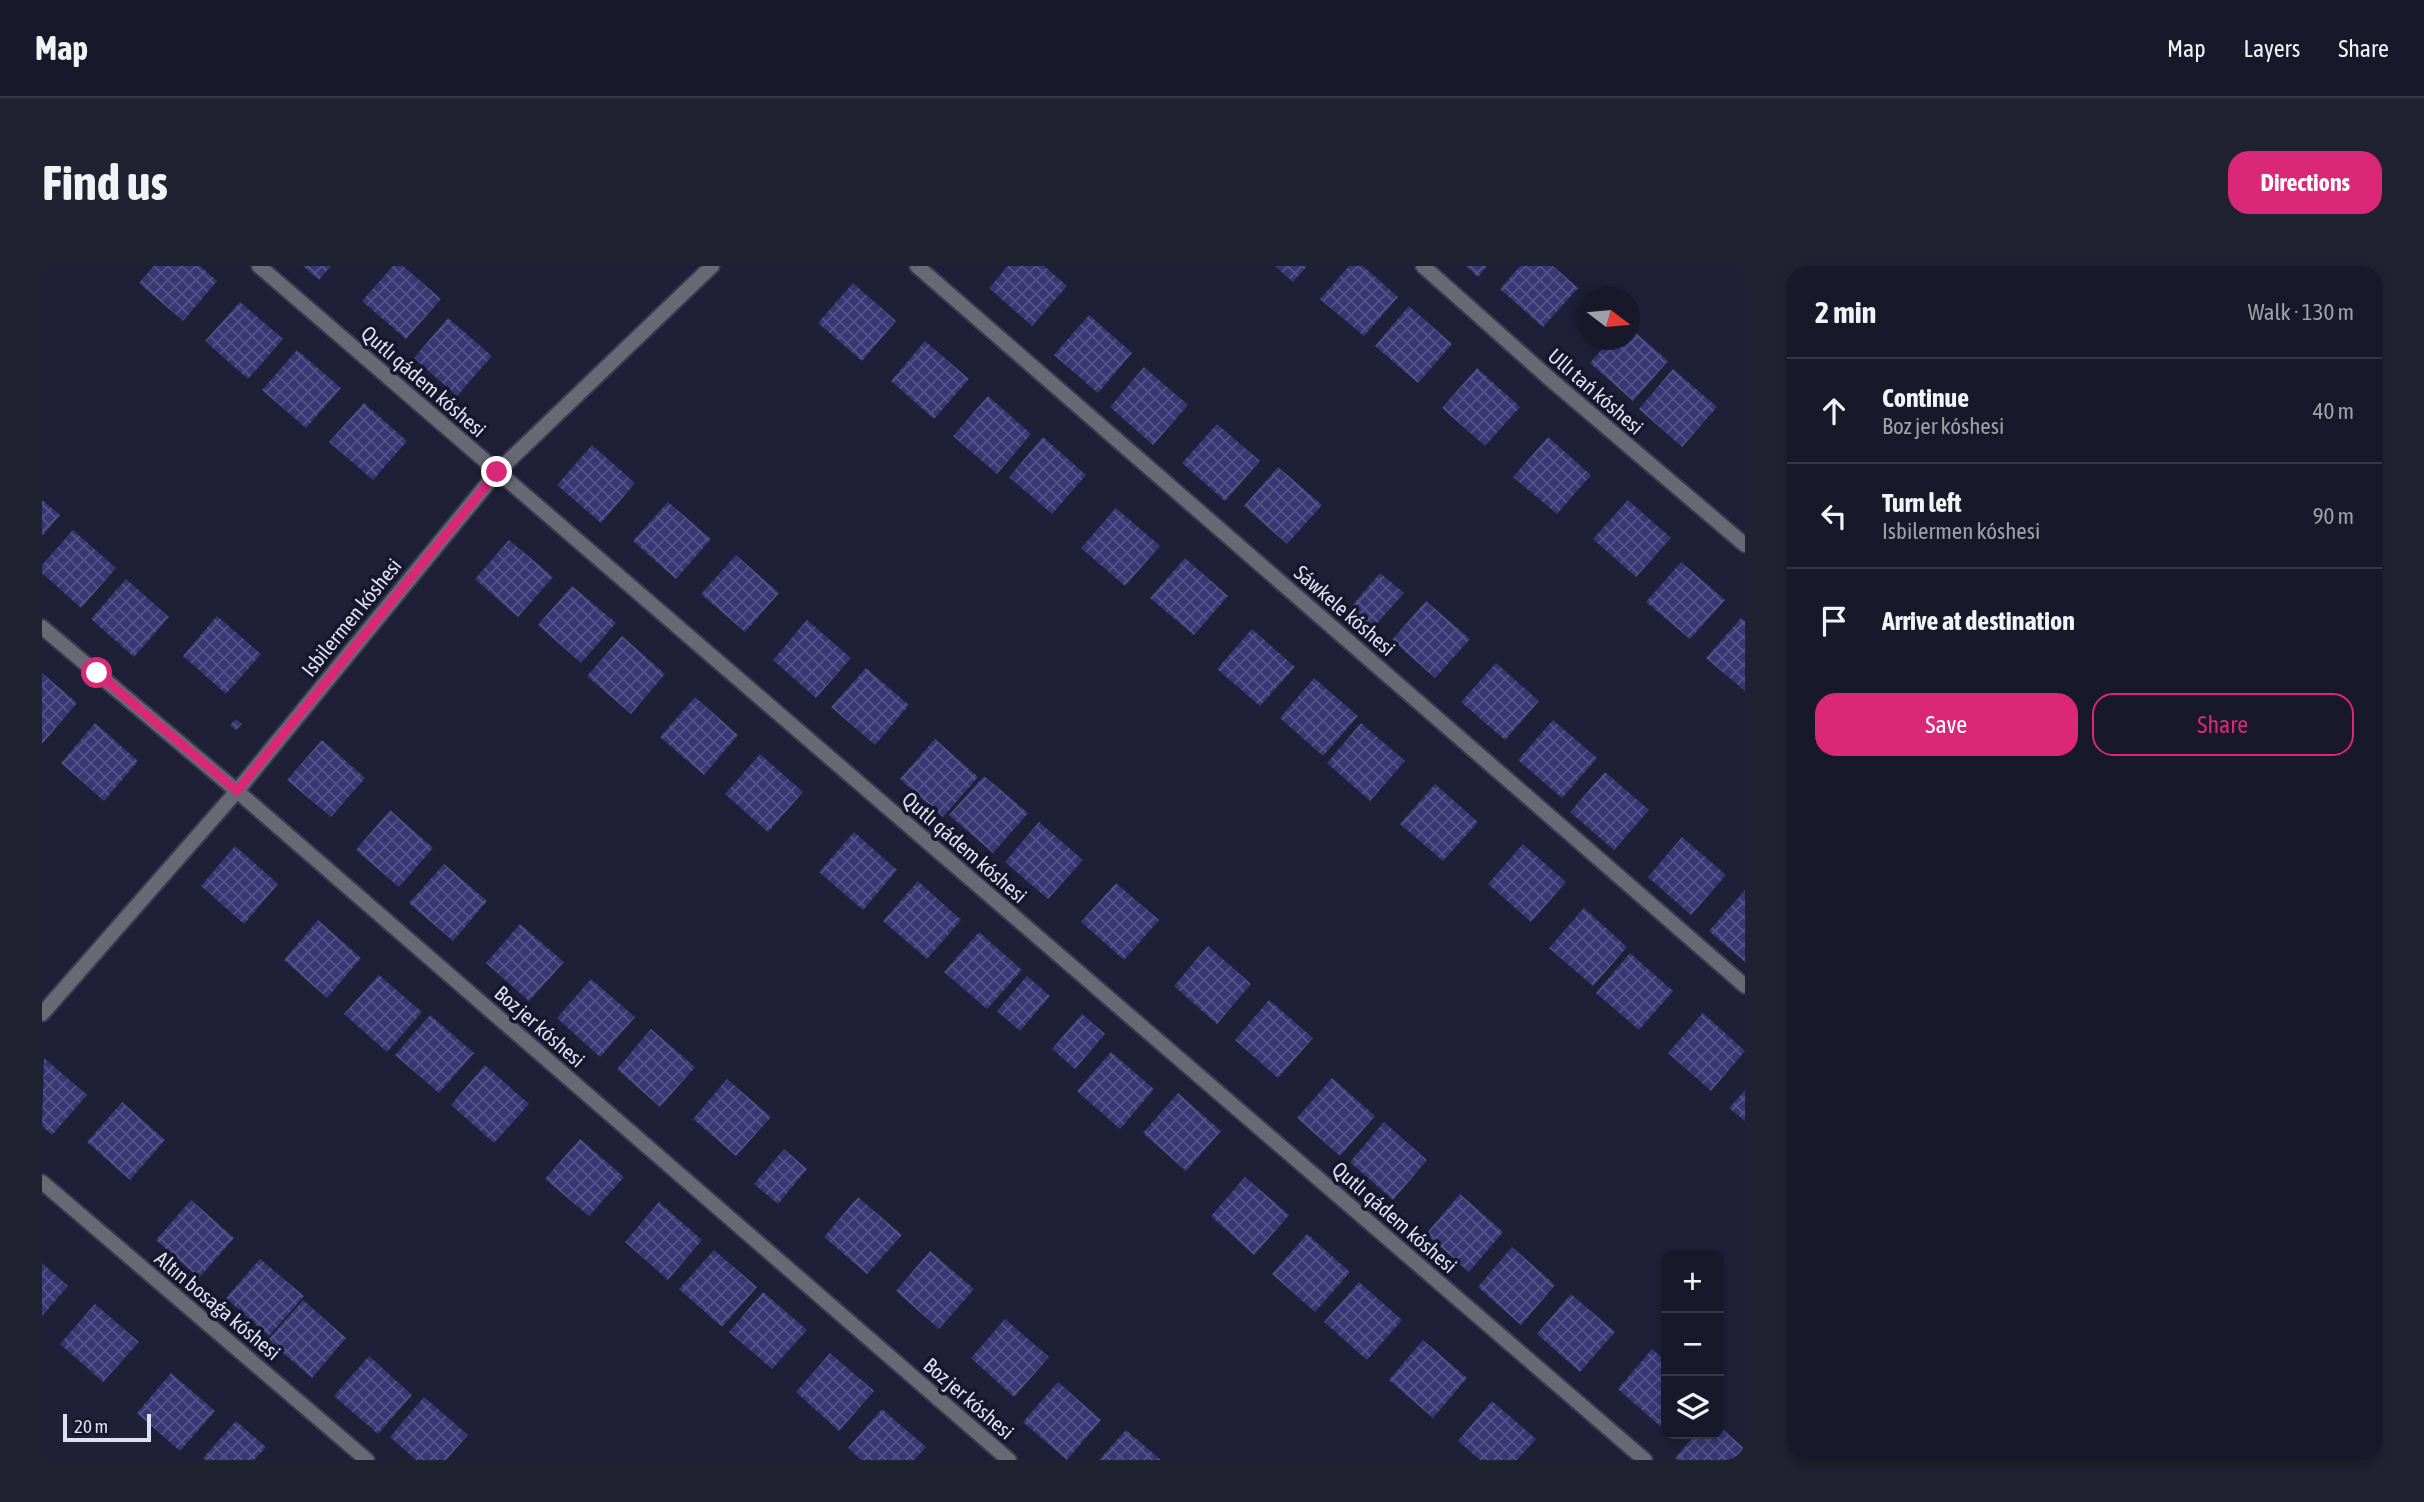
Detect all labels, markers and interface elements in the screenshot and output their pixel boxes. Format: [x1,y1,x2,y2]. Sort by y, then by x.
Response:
text: Map [35,29,88,67]
text: Map [2167,35,2206,62]
text: Layers [2244,35,2300,62]
text: Share [2338,35,2389,62]
button: Directions [2228,151,2382,214]
text: Find us [42,154,168,210]
north arrow [1577,287,1640,350]
text: 2 min [1815,295,1876,329]
text: Walk · 130 m [2248,299,2354,325]
street label: Qutlı qádem kóshesi [357,320,491,442]
street label: Ullı tań kóshesi [1544,343,1648,439]
text: Continue [1882,383,1969,413]
icon: ahead [1815,392,1853,430]
text: 40 m [2313,398,2354,424]
text: Boz jer kóshesi [1882,413,2004,439]
route end [481,456,512,487]
text: Turn left [1882,488,1962,518]
icon: left [1815,497,1853,535]
text: 90 m [2313,503,2354,529]
text: Isbilermen kóshesi [1882,518,2040,544]
street label: Isbilermen kóshesi [296,553,406,681]
street label: Sáwkele kóshesi [1290,560,1400,660]
icon: arrive [1815,602,1853,640]
text: Arrive at destination [1882,606,2075,636]
route start [81,657,112,688]
button: Save [1815,693,2078,756]
button: Share [2092,693,2354,756]
street label: Qutlı qádem kóshesi [898,786,1032,908]
street label: Boz jer kóshesi [490,980,590,1072]
street label: Qutlı qádem kóshesi [1328,1156,1462,1278]
street label: Altın bosaǵa kóshesi [150,1246,286,1364]
map controls [1661,1250,1724,1439]
button: + [1661,1250,1724,1313]
button: − [1661,1313,1724,1376]
street label: Boz jer kóshesi [919,1352,1019,1444]
button: layers [1661,1376,1724,1439]
scale bar [63,1411,150,1443]
text: 20 m [74,1415,108,1437]

